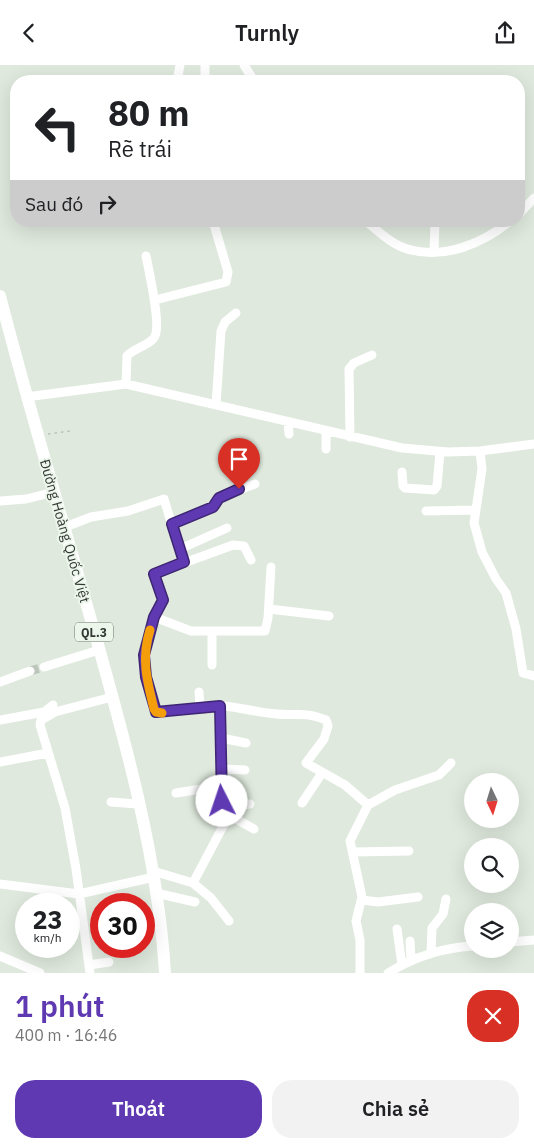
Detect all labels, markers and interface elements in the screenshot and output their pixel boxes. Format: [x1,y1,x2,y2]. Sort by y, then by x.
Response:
text: Turnly [235,18,299,47]
icon: back [15,19,43,47]
icon: share [491,19,519,47]
text: 80 m [108,90,190,136]
icon: left [25,95,90,160]
text: Rẽ trái [108,134,172,163]
icon: right [93,190,121,218]
text: Sau đó [25,192,83,216]
pin [218,438,260,489]
icon: arrive [225,445,253,473]
street label: Đường Hoàng Quốc Việt [36,457,94,605]
road number: QL.3 [75,623,113,641]
north arrow [464,773,519,827]
map controls [464,773,519,958]
position arrow [195,774,247,826]
button: search [464,838,519,893]
speed limit sign: 30 [90,893,155,958]
text: 23 [32,903,63,936]
button: layers [464,903,519,958]
text: km/h [33,930,62,945]
text: 1 phút [15,986,105,1025]
button: close [467,990,519,1042]
text: 400 m · 16:46 [15,1025,117,1045]
button: Thoát [15,1080,262,1138]
button: Chia sẻ [272,1080,519,1138]

